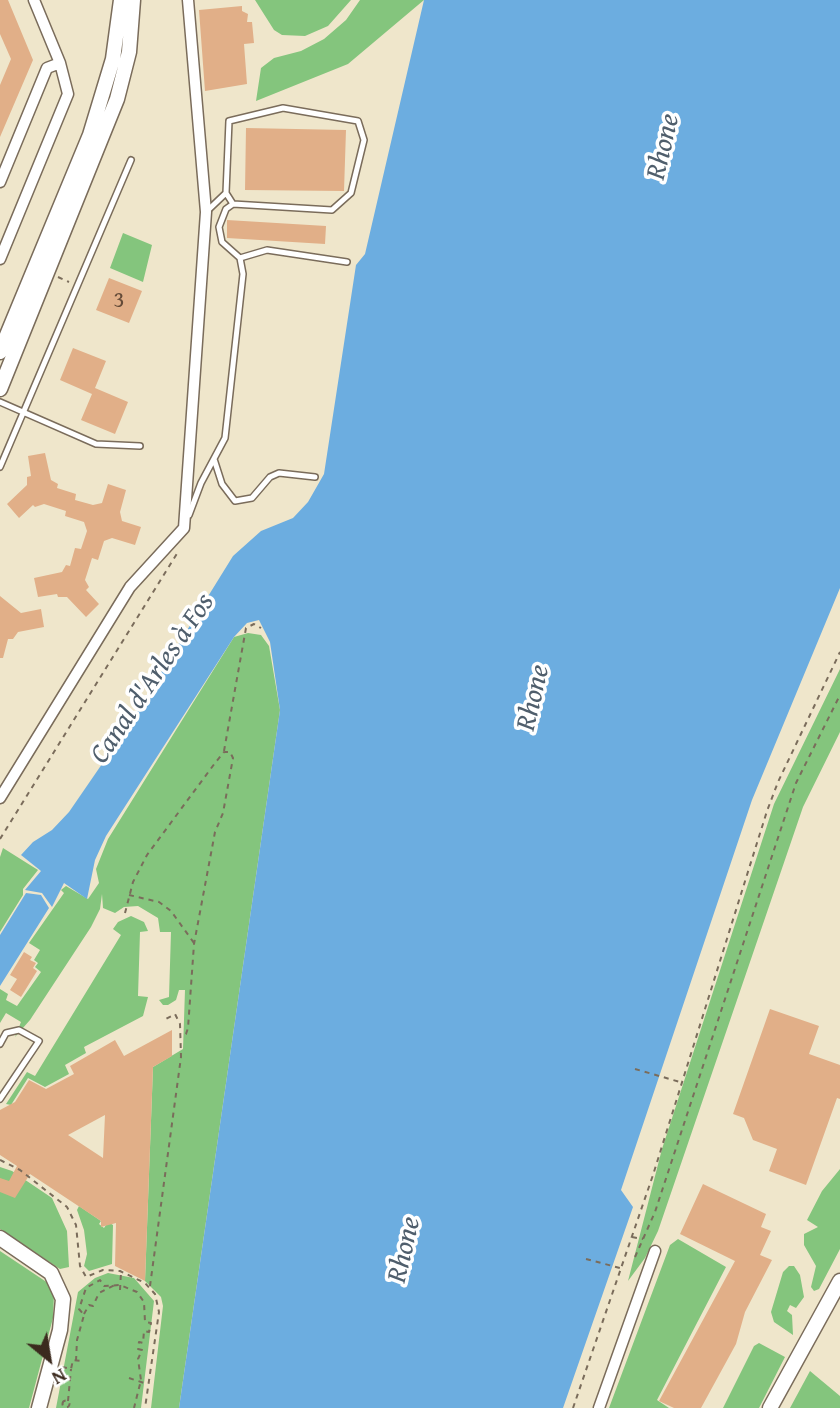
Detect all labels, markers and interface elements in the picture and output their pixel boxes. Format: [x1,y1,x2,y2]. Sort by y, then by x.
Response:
water label: Rhone [640,111,688,183]
house number: 3 [113,287,125,315]
water label: Canal d'Arles à Fos [84,588,222,770]
water label: Rhone [510,662,558,734]
water label: Rhone [381,1214,429,1286]
north arrow [14,1324,84,1394]
text: N [47,1362,72,1392]

